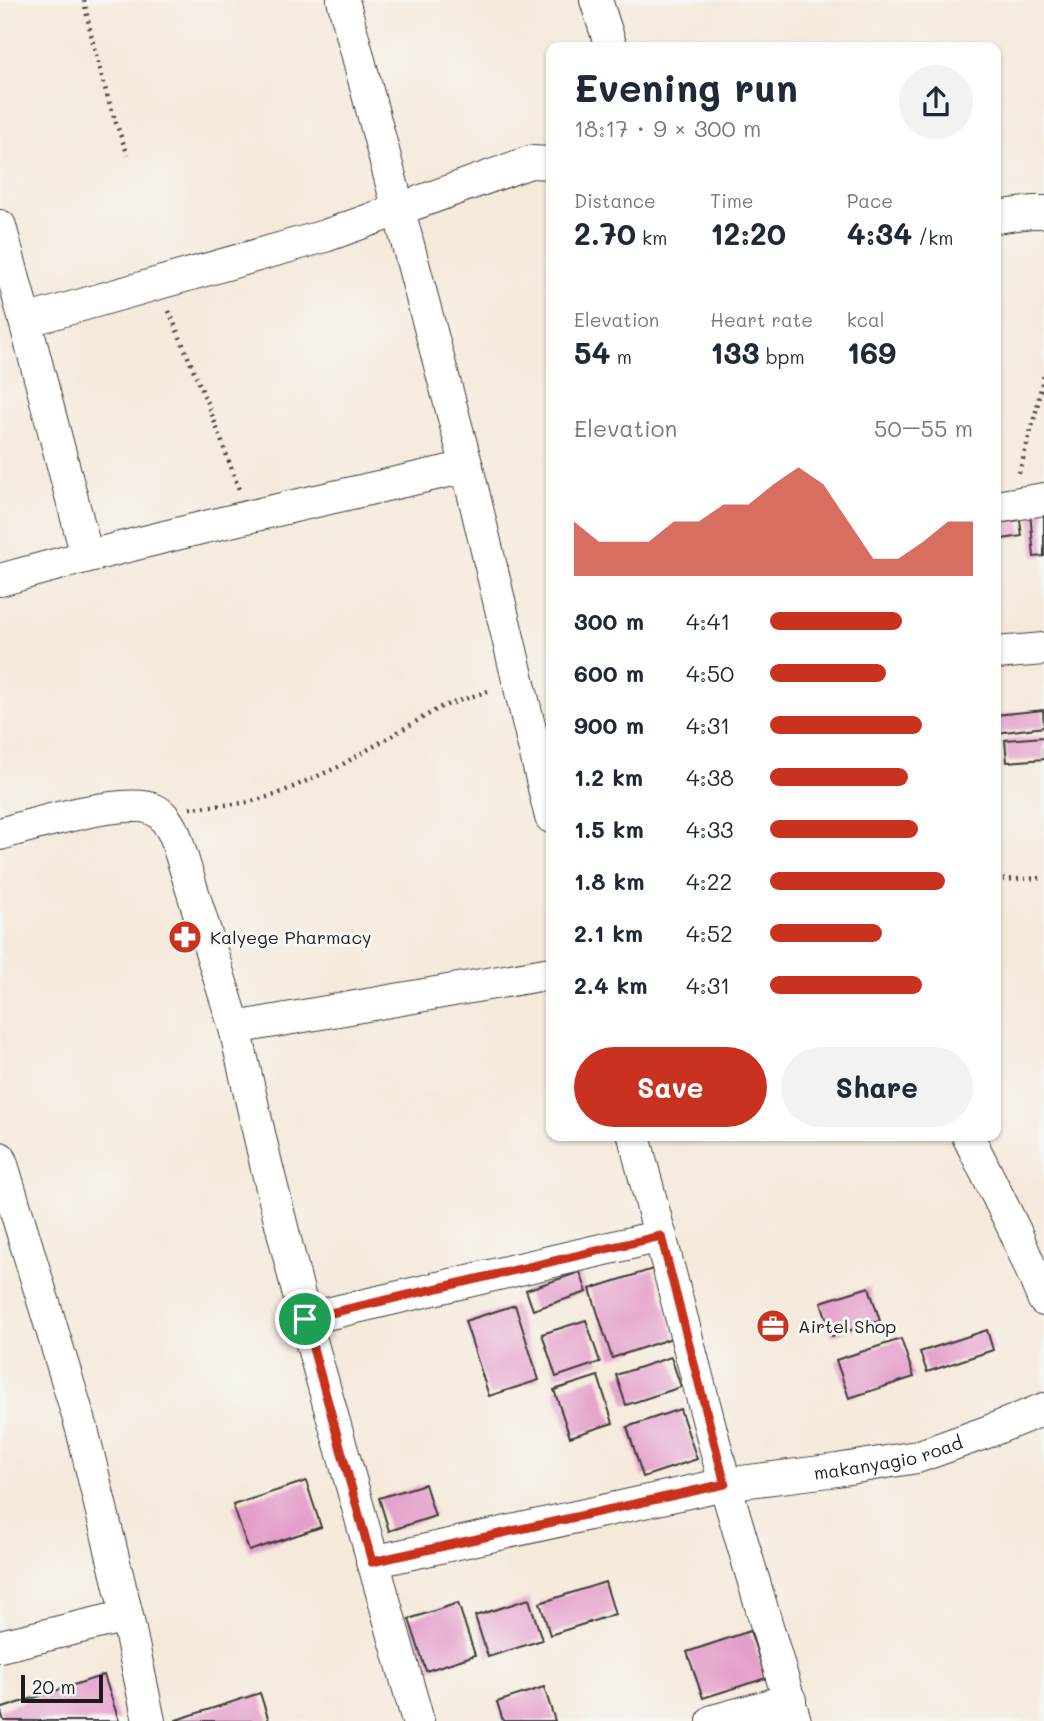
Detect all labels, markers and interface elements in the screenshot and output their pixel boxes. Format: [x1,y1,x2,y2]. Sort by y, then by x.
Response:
text: Evening run [574,62,798,112]
button: share [899,65,973,139]
text: 18:17 · 9 × 300 m [574,113,761,143]
text: Distance [574,188,656,213]
text: Time [710,188,754,213]
text: Pace [847,188,893,213]
text: 2.70 [574,213,636,253]
text: 12:20 [710,213,786,253]
text: 4:34 [847,213,912,253]
text: km [636,225,667,250]
text: /km [912,225,954,250]
text: Elevation [574,307,659,332]
text: Heart rate [710,307,813,332]
text: kcal [847,307,885,332]
text: 54 [574,332,611,372]
text: 133 [710,332,760,372]
text: 169 [847,332,896,372]
text: m [611,344,632,369]
text: bpm [760,344,805,369]
text: Elevation [574,413,677,443]
text: 50–55 m [874,413,973,443]
text: 300 m [574,606,644,636]
text: 4:41 [686,606,730,636]
text: 600 m [574,658,644,688]
text: 4:50 [686,658,734,688]
text: 900 m [574,710,644,740]
text: 4:31 [686,710,730,740]
text: 1.2 km [574,762,643,792]
text: 4:38 [686,762,734,792]
text: 1.5 km [574,814,644,844]
text: 4:33 [686,814,734,844]
text: 1.8 km [574,866,644,896]
text: 4:22 [686,866,732,896]
pharmacy icon: Kalyege Pharmacy [166,918,204,956]
text: 2.1 km [574,918,643,948]
text: 4:52 [686,918,733,948]
place label: Kalyege Pharmacy [210,925,371,949]
text: 2.4 km [574,970,647,1000]
text: 4:31 [686,970,730,1000]
button: Save [574,1047,767,1127]
button: Share [781,1047,973,1127]
pin [275,1289,335,1349]
icon: arrive [286,1300,324,1338]
office icon: Airtel Shop [754,1307,792,1345]
place label: Airtel Shop [798,1314,896,1338]
street label: makanyagio road [812,1430,966,1485]
scale bar [21,1672,103,1704]
text: 20 m [32,1674,76,1699]

